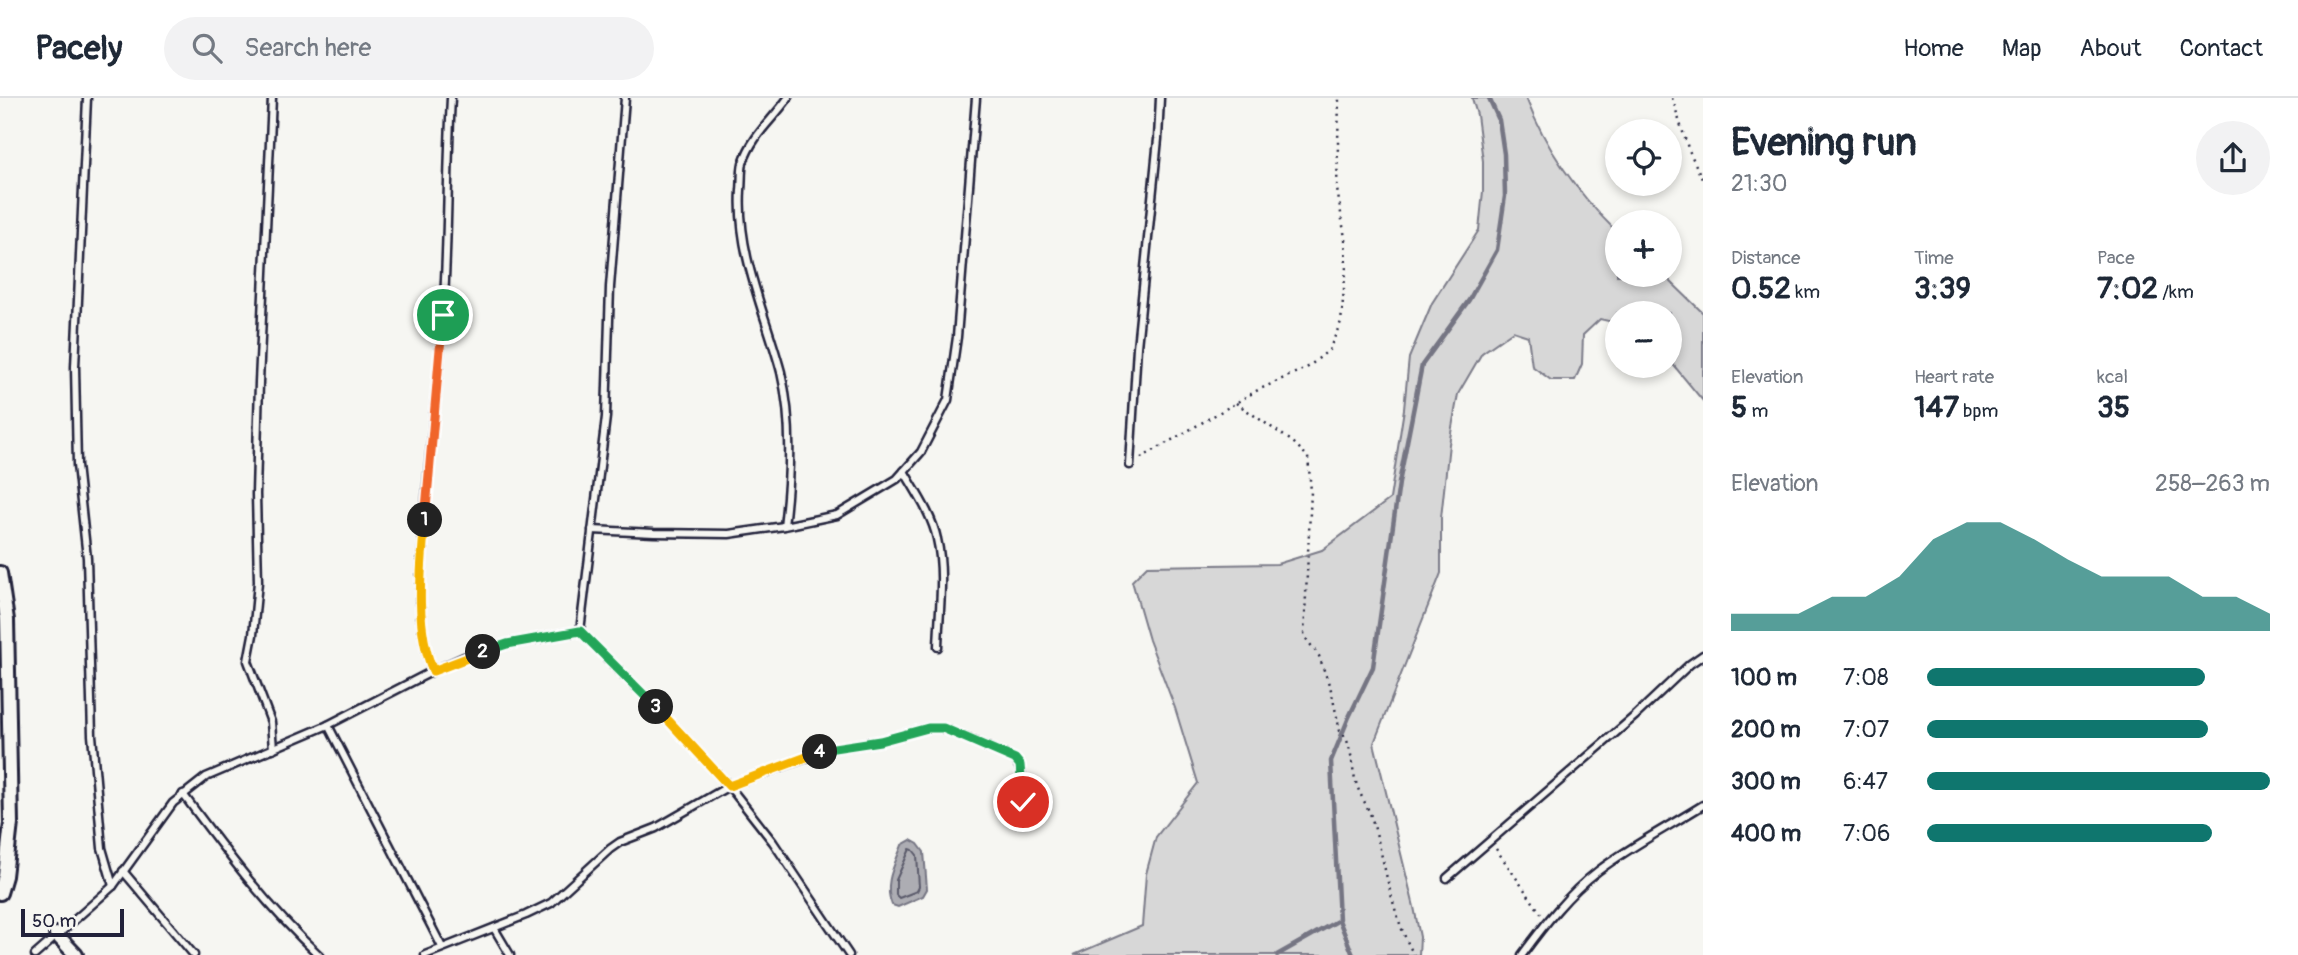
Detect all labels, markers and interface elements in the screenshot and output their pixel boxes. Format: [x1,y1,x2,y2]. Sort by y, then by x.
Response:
search box [164,17,654,80]
text: Pacely [35,28,122,69]
icon: search [188,29,226,67]
text: Search here [244,32,371,64]
text: Home [1903,34,1964,63]
text: Map [2002,34,2042,63]
text: About [2080,34,2142,63]
text: Contact [2180,34,2263,63]
map controls [1605,119,1682,378]
button: locate [1605,119,1682,196]
text: Evening run [1731,119,1917,167]
button: share [2196,121,2270,195]
text: 21:30 [1731,169,1788,198]
button: + [1605,210,1682,287]
text: Distance [1731,246,1800,270]
text: Time [1914,246,1954,270]
text: Pace [2097,246,2135,270]
text: 0.52 [1731,270,1791,307]
text: 3:39 [1914,270,1971,307]
text: 7:02 [2097,270,2158,307]
text: km [1791,280,1820,304]
text: /km [2158,280,2194,304]
pin [413,285,473,345]
icon: arrive [424,296,462,334]
button: − [1605,301,1682,378]
text: Elevation [1731,365,1803,389]
text: Heart rate [1914,365,1994,389]
text: kcal [2097,365,2128,389]
text: 5 [1731,389,1747,426]
text: 147 [1914,389,1959,426]
text: 35 [2097,389,2130,426]
text: m [1747,399,1768,423]
text: bpm [1959,399,1998,423]
text: Elevation [1731,469,1819,498]
text: 258–263 m [2155,469,2270,498]
pin: 1 [408,502,442,538]
text: 1 [421,507,428,531]
pin: 2 [466,634,500,670]
text: 2 [477,639,488,663]
text: 100 m [1731,663,1797,692]
text: 7:08 [1843,663,1889,692]
pin: 3 [638,690,674,724]
text: 3 [650,694,661,718]
text: 200 m [1731,715,1801,744]
text: 7:07 [1843,715,1889,744]
pin: 4 [802,734,838,770]
text: 4 [814,739,825,763]
text: 300 m [1731,767,1801,796]
text: 6:47 [1843,767,1888,796]
pin [993,772,1053,832]
icon: check [1004,783,1042,821]
text: 400 m [1731,819,1801,848]
text: 7:06 [1843,819,1890,848]
scale bar [21,906,124,938]
text: 50 m [32,909,76,933]

